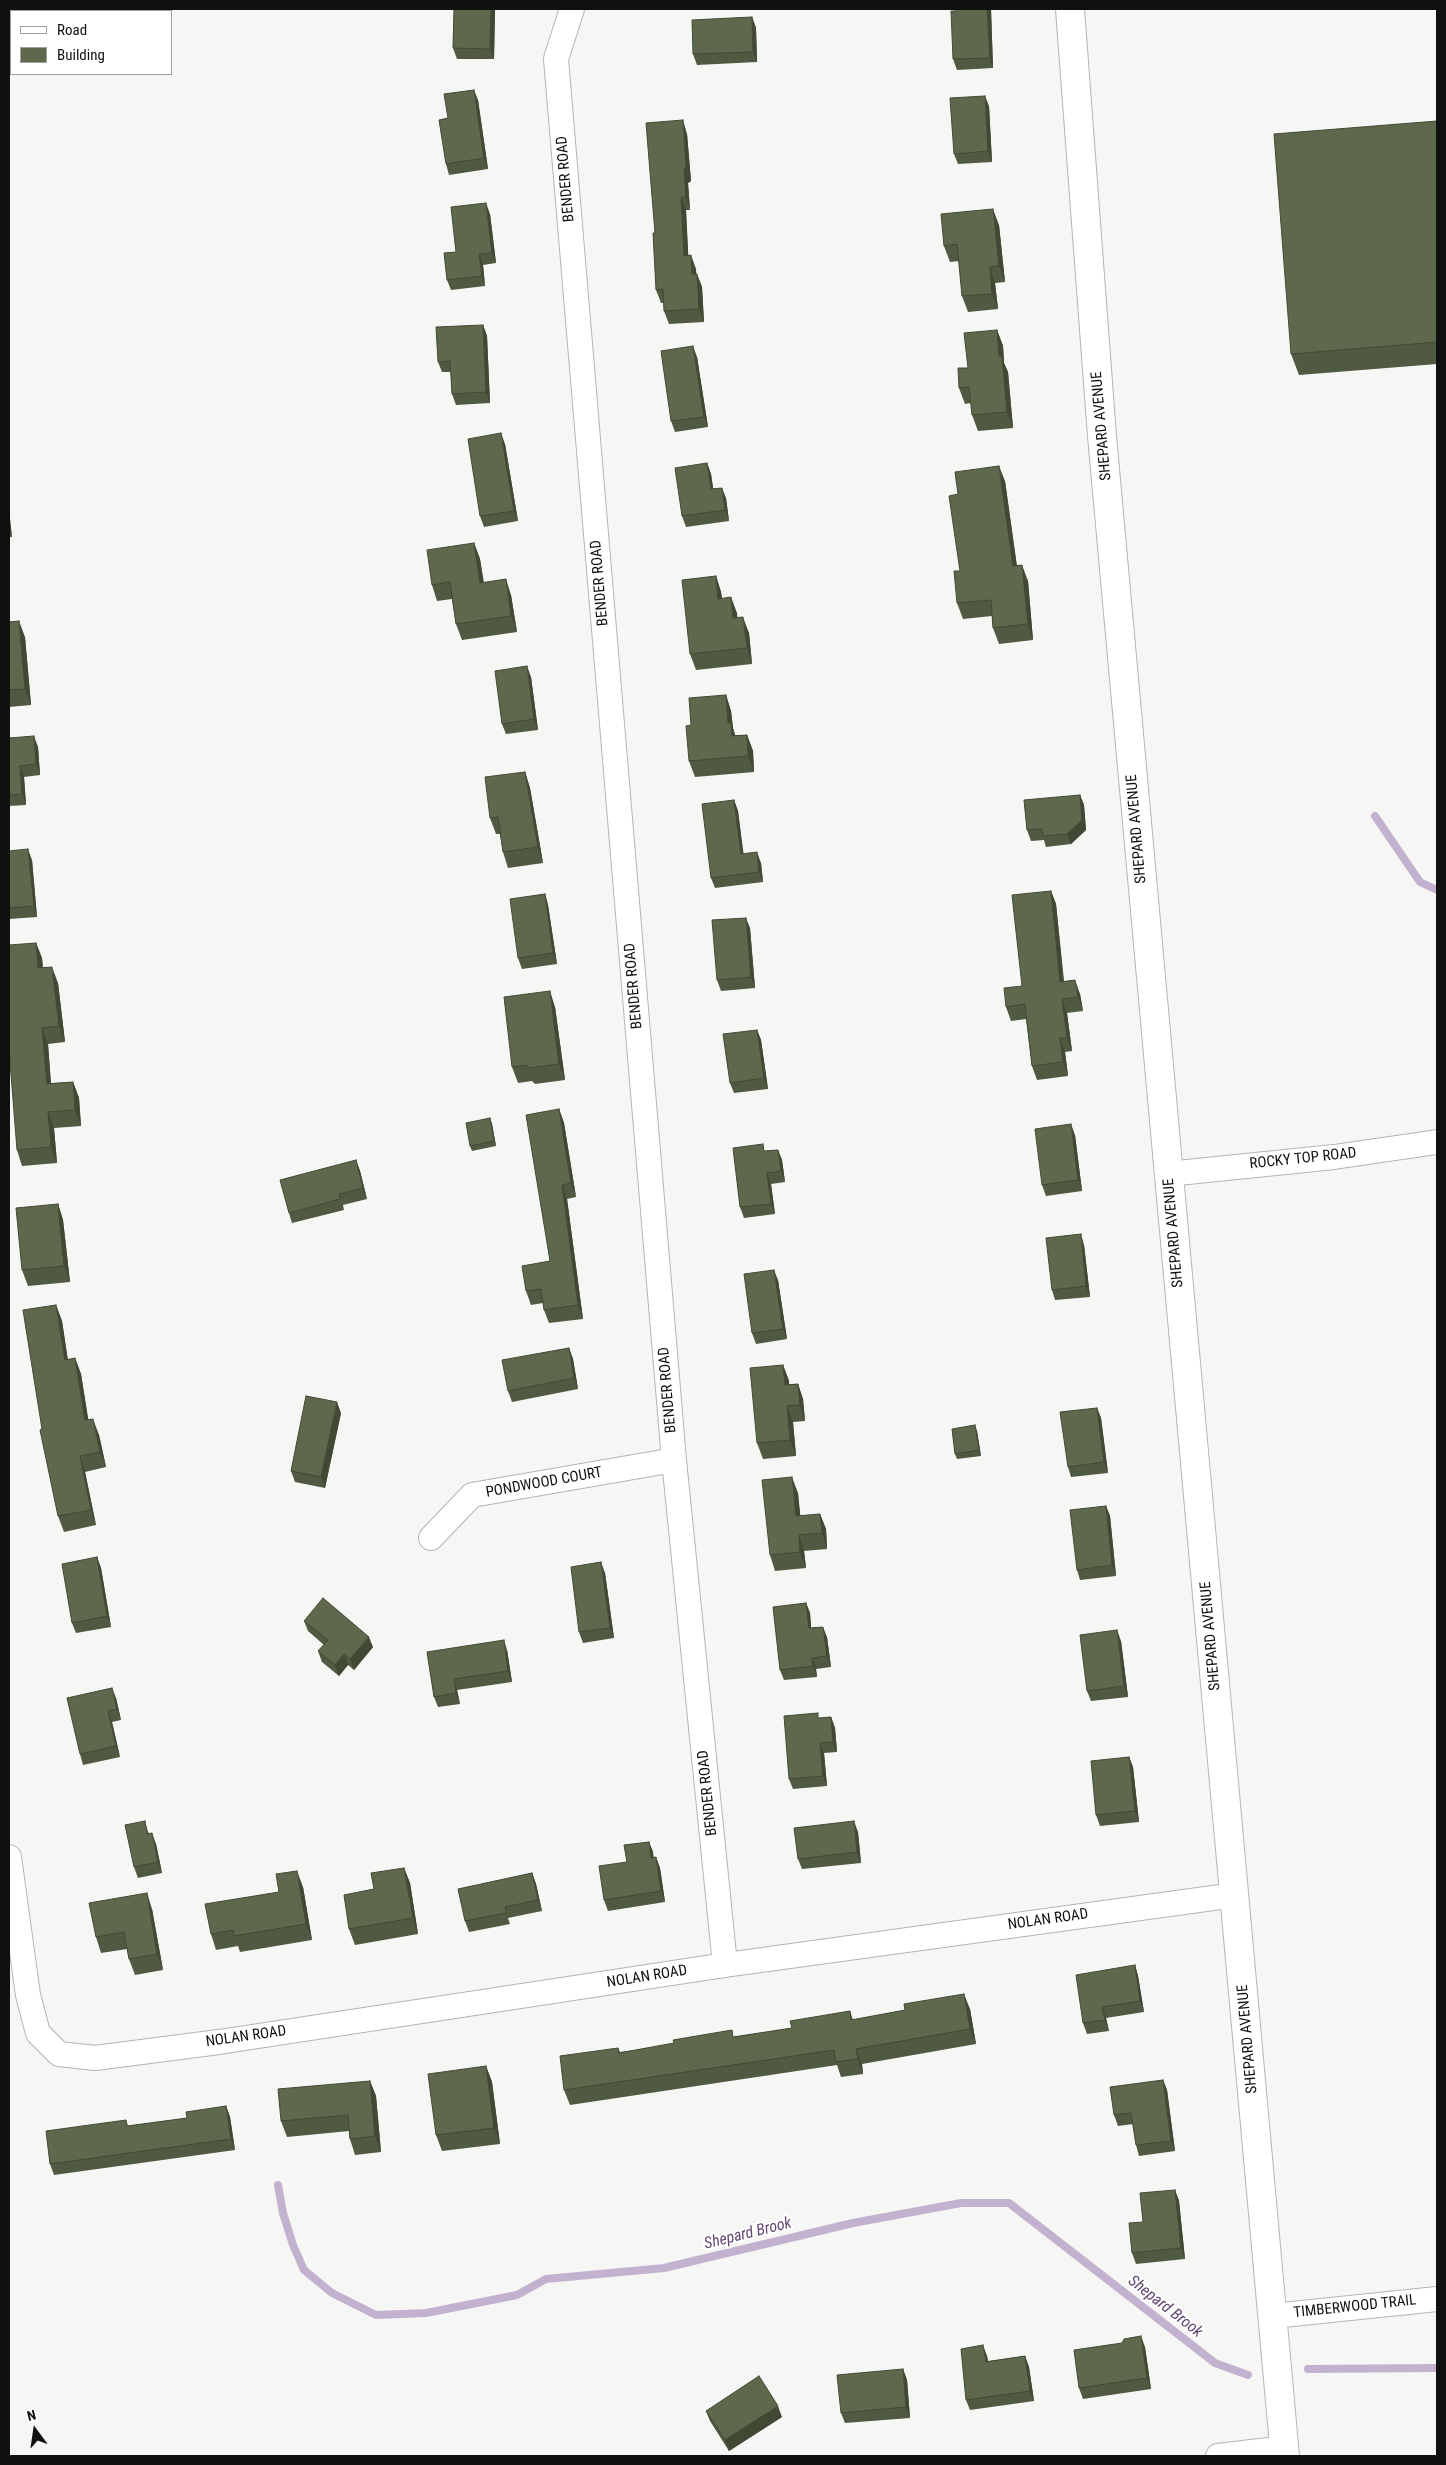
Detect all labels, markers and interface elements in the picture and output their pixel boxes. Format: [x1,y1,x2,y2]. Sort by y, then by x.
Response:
legend [10,10,172,75]
text: Road [57,21,87,39]
text: Building [57,46,105,64]
street label: BENDER ROAD [553,135,579,223]
street label: SHEPARD AVENUE [1088,371,1116,481]
street label: BENDER ROAD [587,539,613,627]
street label: SHEPARD AVENUE [1123,774,1151,884]
street label: BENDER ROAD [621,942,647,1030]
street label: ROCKY TOP ROAD [1249,1144,1357,1174]
street label: SHEPARD AVENUE [1160,1178,1188,1288]
street label: BENDER ROAD [655,1346,681,1434]
street label: PONDWOOD COURT [484,1464,604,1502]
street label: SHEPARD AVENUE [1197,1581,1225,1691]
street label: BENDER ROAD [695,1749,721,1837]
street label: NOLAN ROAD [1007,1905,1089,1935]
street label: NOLAN ROAD [606,1962,688,1992]
street label: SHEPARD AVENUE [1234,1984,1262,2094]
street label: NOLAN ROAD [205,2022,287,2052]
water label: Shepard Brook [702,2214,794,2254]
water label: Shepard Brook [1124,2272,1206,2342]
street label: TIMBERWOOD TRAIL [1293,2292,1417,2322]
north arrow [10,2405,60,2455]
text: N [25,2407,37,2424]

